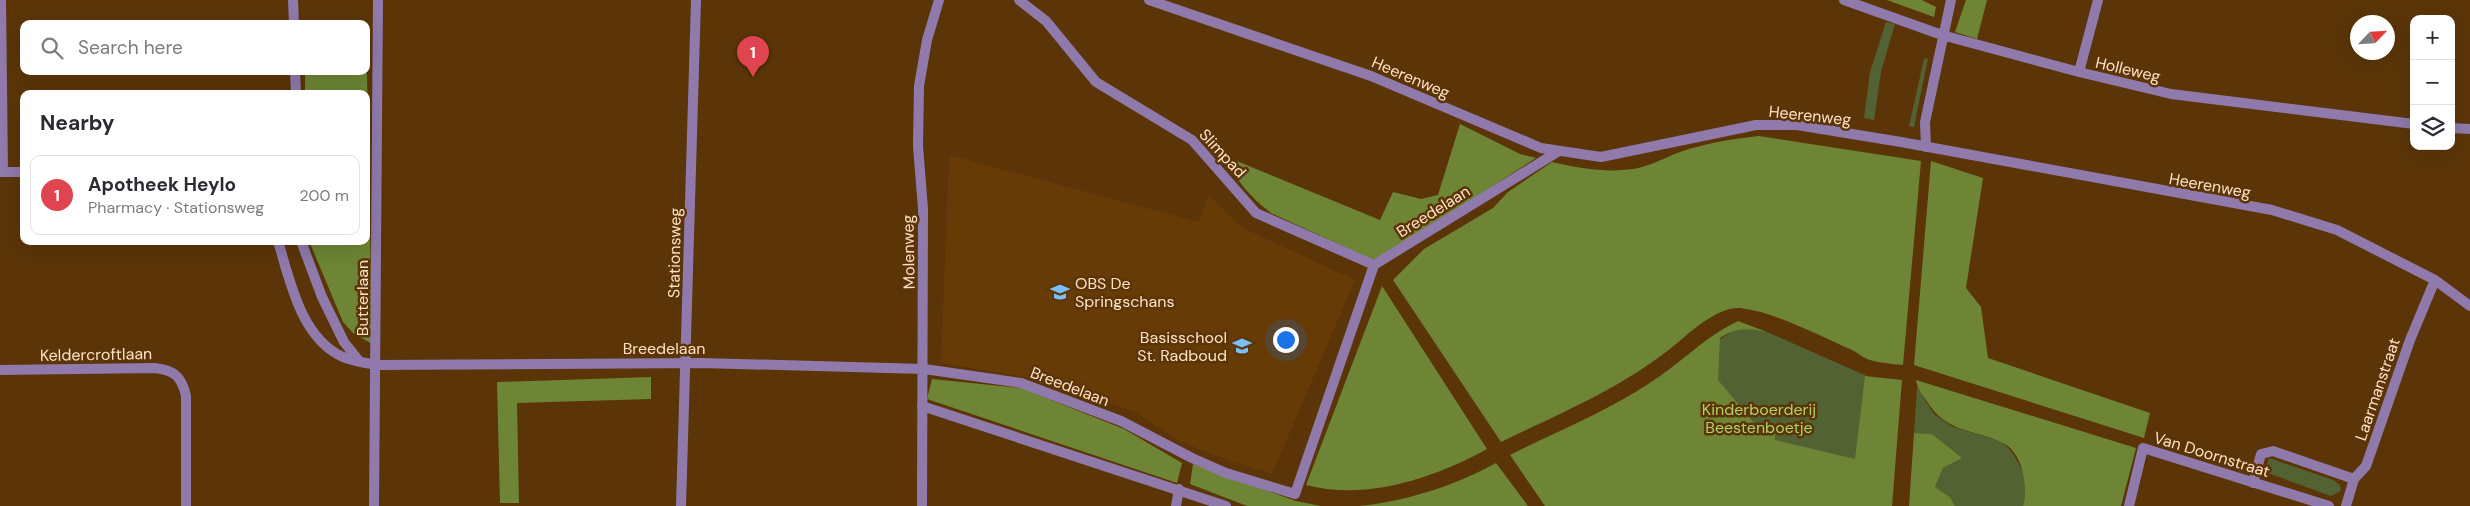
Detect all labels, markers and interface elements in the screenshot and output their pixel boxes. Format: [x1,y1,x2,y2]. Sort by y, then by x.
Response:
north arrow [2350,15,2395,60]
map controls [2410,15,2455,150]
button: + [2410,15,2455,60]
search box [20,20,370,75]
icon: search [38,34,66,62]
text: Search here [78,35,183,60]
pin: 1 [737,36,769,77]
street label: Heerenweg [1369,52,1453,103]
street label: Holleweg [2093,52,2163,87]
button: − [2410,60,2455,105]
street label: Heerenweg [1768,101,1852,130]
button: layers [2410,105,2455,150]
text: Nearby [40,109,114,137]
street label: Slimpad [1195,124,1251,182]
street label: Heerenweg [2167,168,2253,203]
text: Apotheek Heylo [88,172,236,197]
street label: Breedelaan [1393,181,1474,242]
text: 1 [54,185,60,206]
text: 200 m [300,185,349,206]
text: Pharmacy · Stationsweg [88,197,264,218]
street label: Stationsweg [663,208,686,298]
street label: Molenweg [897,214,920,289]
street label: Butterlaan [352,260,373,336]
place label: OBS De Springschans [1075,273,1174,312]
school or university icon: OBS De Springschans [1049,281,1071,303]
place label: Basisschool St. Radboud [1137,327,1227,366]
your location [1273,327,1299,353]
school or university icon: Basisschool St. Radboud [1231,335,1253,357]
street label: Laarmanstraat [2350,335,2405,443]
street label: Breedelaan [623,338,705,359]
street label: Keldercroftlaan [40,343,152,366]
street label: Breedelaan [1027,362,1112,411]
park label: Kinderboerderij Beestenboetje [1702,399,1816,438]
street label: Van Doornstraat [2151,427,2272,482]

